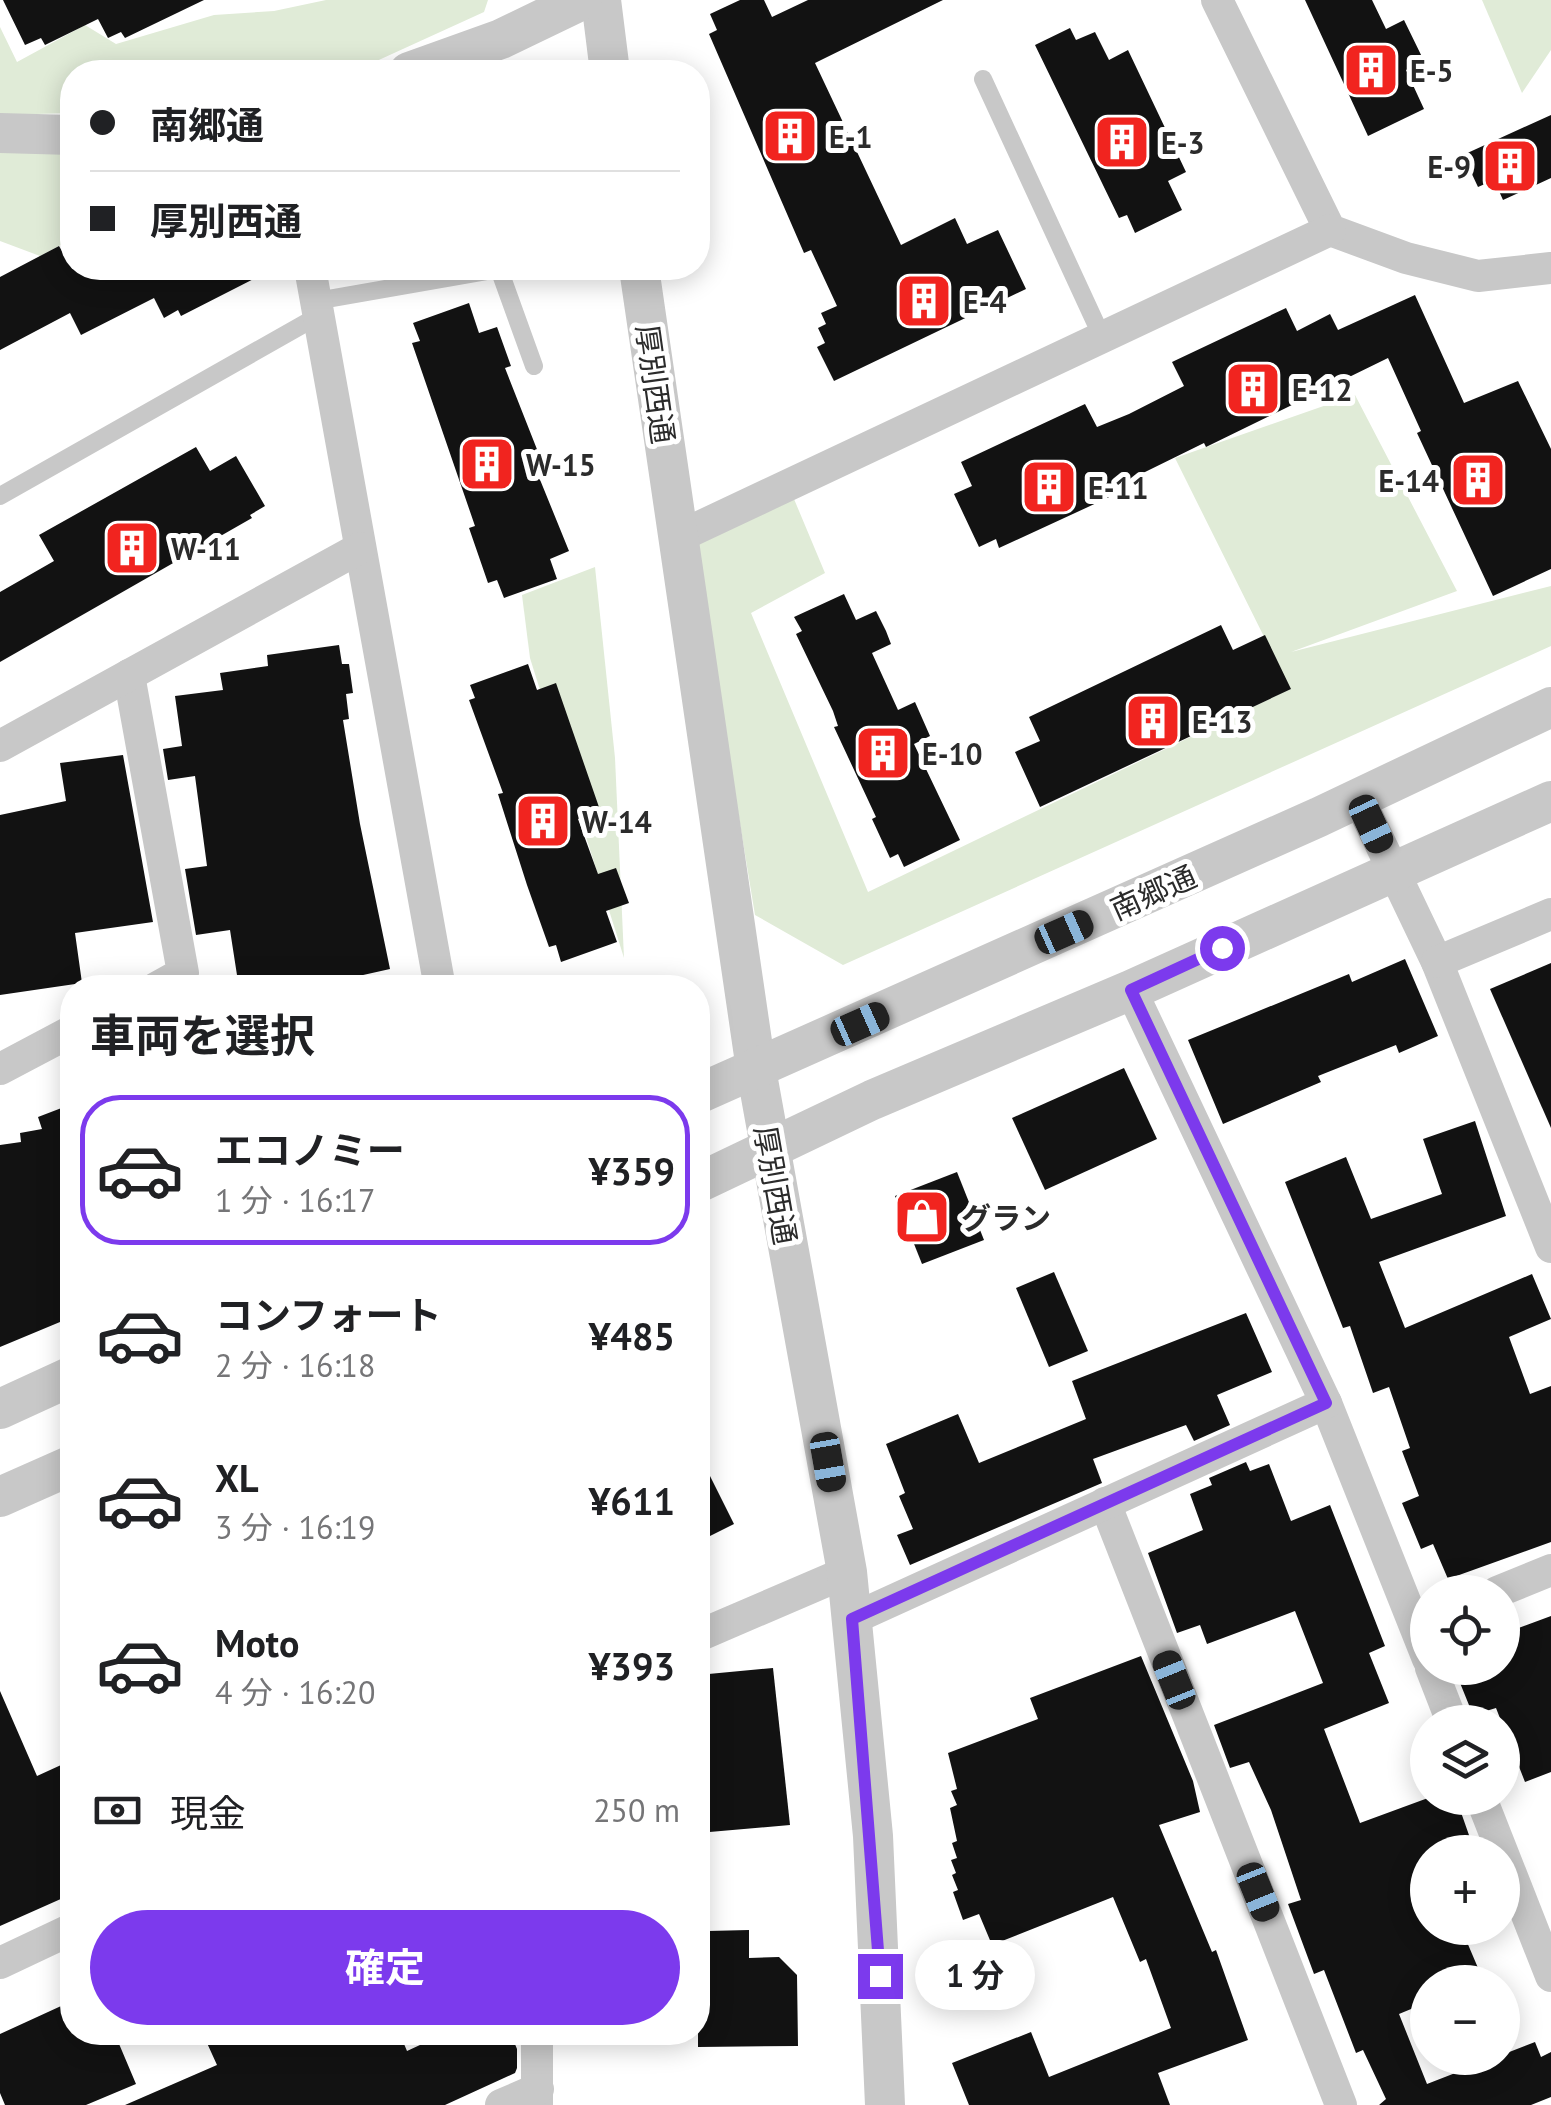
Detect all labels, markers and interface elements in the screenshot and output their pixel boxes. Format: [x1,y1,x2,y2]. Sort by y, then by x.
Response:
building icon: E-5 [1341,40,1401,100]
place label: E-5 [1410,51,1453,90]
text: 南郷通 [150,100,264,149]
building icon: E-1 [760,106,820,166]
building icon: E-3 [1092,112,1152,172]
place label: E-1 [829,117,872,156]
place label: E-3 [1161,123,1204,162]
building icon: E-9 [1480,136,1540,196]
place label: E-9 [1428,147,1471,186]
text: 厚別西通 [150,196,302,245]
building icon: E-4 [894,271,954,331]
place label: E-4 [963,282,1006,321]
street label: 厚別西通 [628,322,684,446]
building icon: E-12 [1223,359,1283,419]
place label: E-12 [1292,370,1352,409]
building icon: W-15 [457,434,517,494]
place label: W-15 [526,445,596,484]
building icon: E-14 [1448,450,1508,510]
building icon: E-11 [1019,457,1079,517]
place label: E-14 [1379,461,1439,500]
place label: E-11 [1088,468,1148,507]
building icon: W-11 [102,518,162,578]
place label: W-11 [171,529,241,568]
building icon: E-13 [1123,691,1183,751]
place label: E-13 [1192,702,1252,741]
building icon: E-10 [853,723,913,783]
place label: E-10 [922,734,982,773]
car [1345,790,1397,858]
building icon: W-14 [513,791,573,851]
place label: W-14 [582,802,652,841]
street label: 南郷通 [1104,856,1202,928]
car [1030,906,1098,958]
route start [1200,926,1245,971]
car [826,998,894,1050]
text: 車両を選択 [90,1006,315,1064]
street label: 厚別西通 [746,1123,806,1247]
icon: car [95,1125,185,1215]
text: エコノミー [215,1125,405,1174]
text: ¥359 [589,1146,675,1195]
text: 1 分 · 16:17 [215,1179,375,1221]
shop icon: グラン [892,1187,952,1247]
place label: グラン [961,1198,1051,1237]
icon: car [95,1290,185,1380]
text: コンフォート [215,1290,442,1339]
text: ¥485 [589,1311,675,1360]
text: 2 分 · 16:18 [215,1344,375,1386]
car [808,1430,848,1494]
text: XL [215,1453,259,1502]
icon: car [95,1455,185,1545]
text: ¥611 [589,1476,675,1525]
text: 3 分 · 16:19 [215,1506,375,1548]
map controls [1410,1575,1520,2075]
button: locate [1410,1575,1520,1685]
text: Moto [215,1618,299,1667]
icon: car [95,1620,185,1710]
text: ¥393 [589,1641,675,1690]
car [1149,1647,1199,1713]
text: 4 分 · 16:20 [215,1671,375,1713]
button: layers [1410,1705,1520,1815]
icon: cash [90,1783,145,1838]
text: 現金 [170,1788,246,1837]
text: 250 m [593,1789,680,1831]
button: + [1410,1835,1520,1945]
car [1233,1859,1283,1925]
button: 確定 [90,1910,680,2025]
callout: 1 分 [915,1941,1035,2011]
route end [858,1954,903,1999]
text: 1 分 [946,1954,1004,1996]
button: − [1410,1965,1520,2075]

